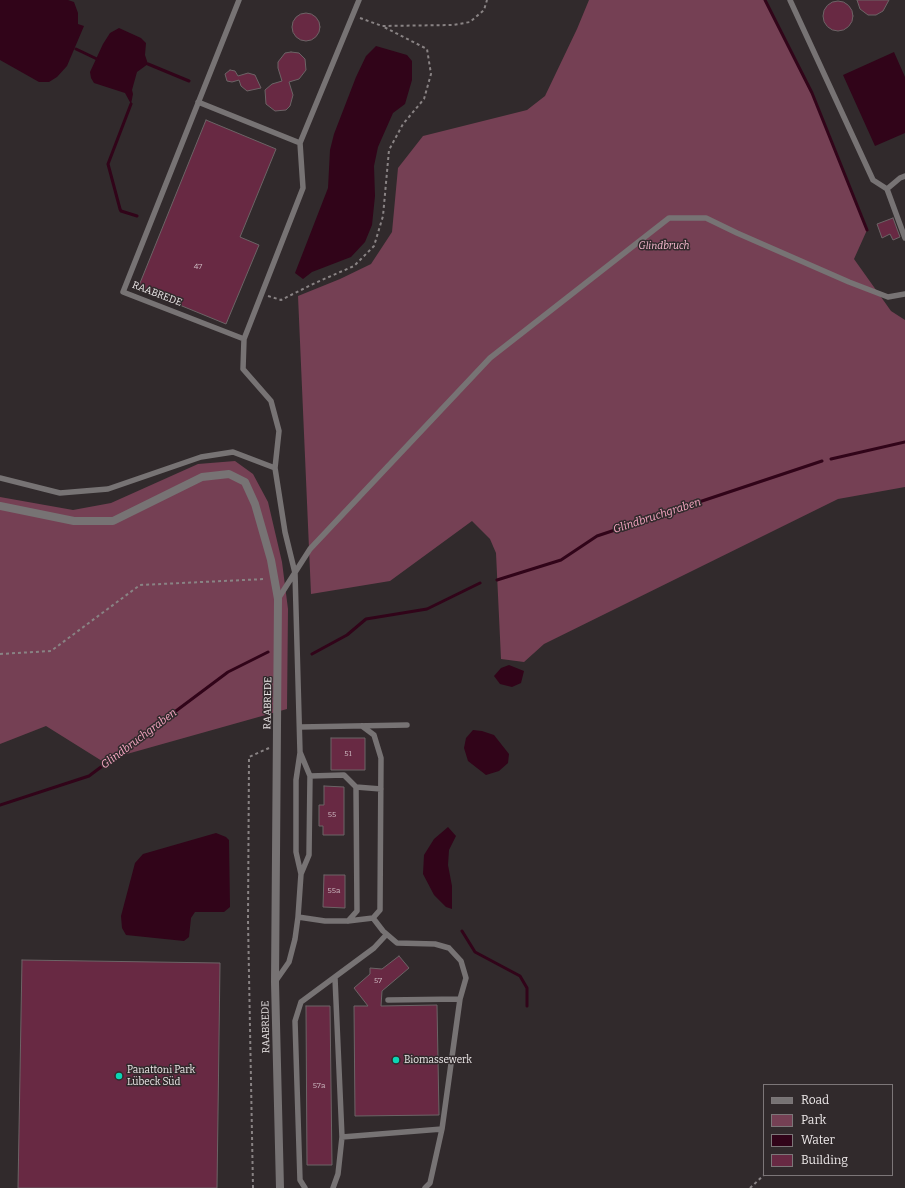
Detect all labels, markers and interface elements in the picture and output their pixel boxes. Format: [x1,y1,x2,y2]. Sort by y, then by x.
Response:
park label: Glindbruch [639,240,689,252]
house number: 47 [194,262,202,272]
street label: RAABREDE [130,279,184,309]
water label: Glindbruchgraben [611,496,703,536]
street label: RAABREDE [262,677,274,729]
water label: Glindbruchgraben [98,706,180,772]
house number: 51 [344,749,352,759]
house number: 55 [328,810,336,820]
house number: 55a [328,886,340,896]
house number: 57 [374,976,382,986]
street label: RAABREDE [260,1001,272,1053]
place label: Biomassewerk [404,1054,472,1066]
marker: Biomassewerk [391,1055,401,1065]
place label: Panattoni Park Lübeck Süd [127,1064,195,1088]
marker: Panattoni Park Lübeck Süd [114,1071,124,1081]
house number: 57a [313,1081,325,1091]
legend [763,1084,893,1176]
text: Road [801,1093,829,1107]
text: Park [801,1113,826,1127]
text: Water [801,1133,835,1147]
text: Building [801,1153,848,1167]

